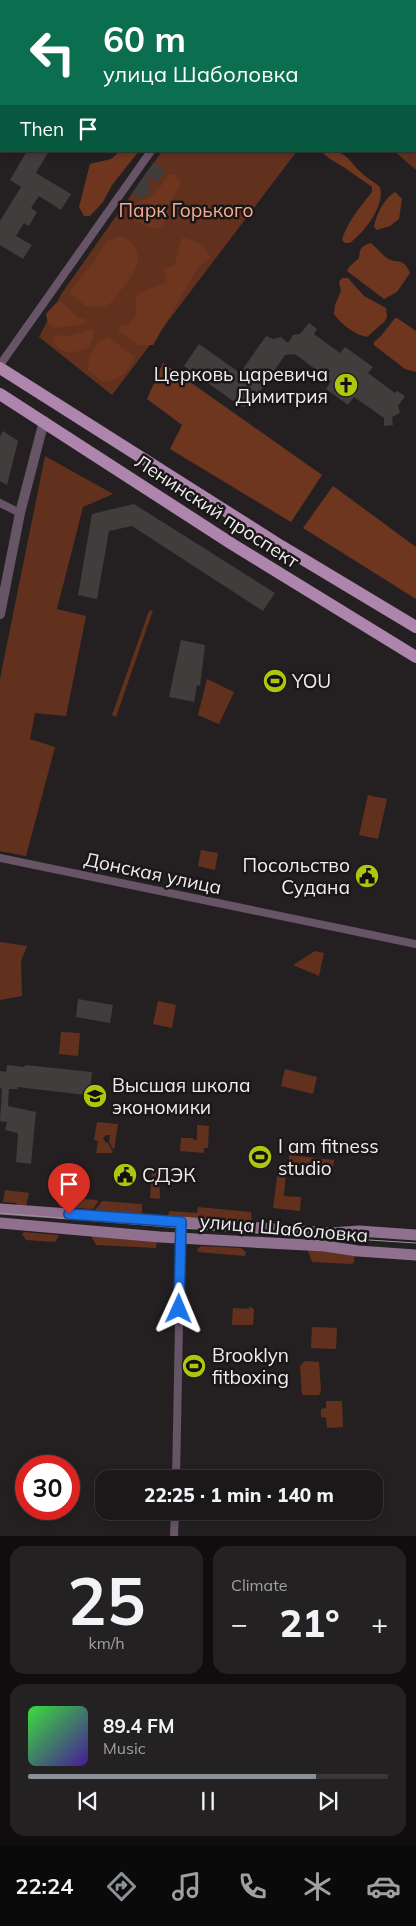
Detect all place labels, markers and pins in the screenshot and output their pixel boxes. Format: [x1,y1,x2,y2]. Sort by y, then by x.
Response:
place label: Церковь царевича Димитрия [154,362,328,408]
church icon: Церковь царевича Димитрия [333,372,359,398]
sports icon: YOU [262,668,288,694]
place label: YOU [291,669,331,693]
place label: Посольство Судана [243,853,350,899]
public building icon: Посольство Судана [354,863,380,889]
place label: Высшая школа экономики [112,1073,251,1119]
school or university icon: Высшая школа экономики [82,1083,108,1109]
place label: I am fitness studio [278,1134,379,1180]
sports icon: I am fitness studio [247,1144,273,1170]
public building icon: СДЭК [112,1162,138,1188]
pin [48,1163,90,1214]
place label: СДЭК [142,1163,196,1187]
place label: Brooklyn fitboxing [212,1343,289,1389]
sports icon: Brooklyn fitboxing [181,1353,207,1379]

